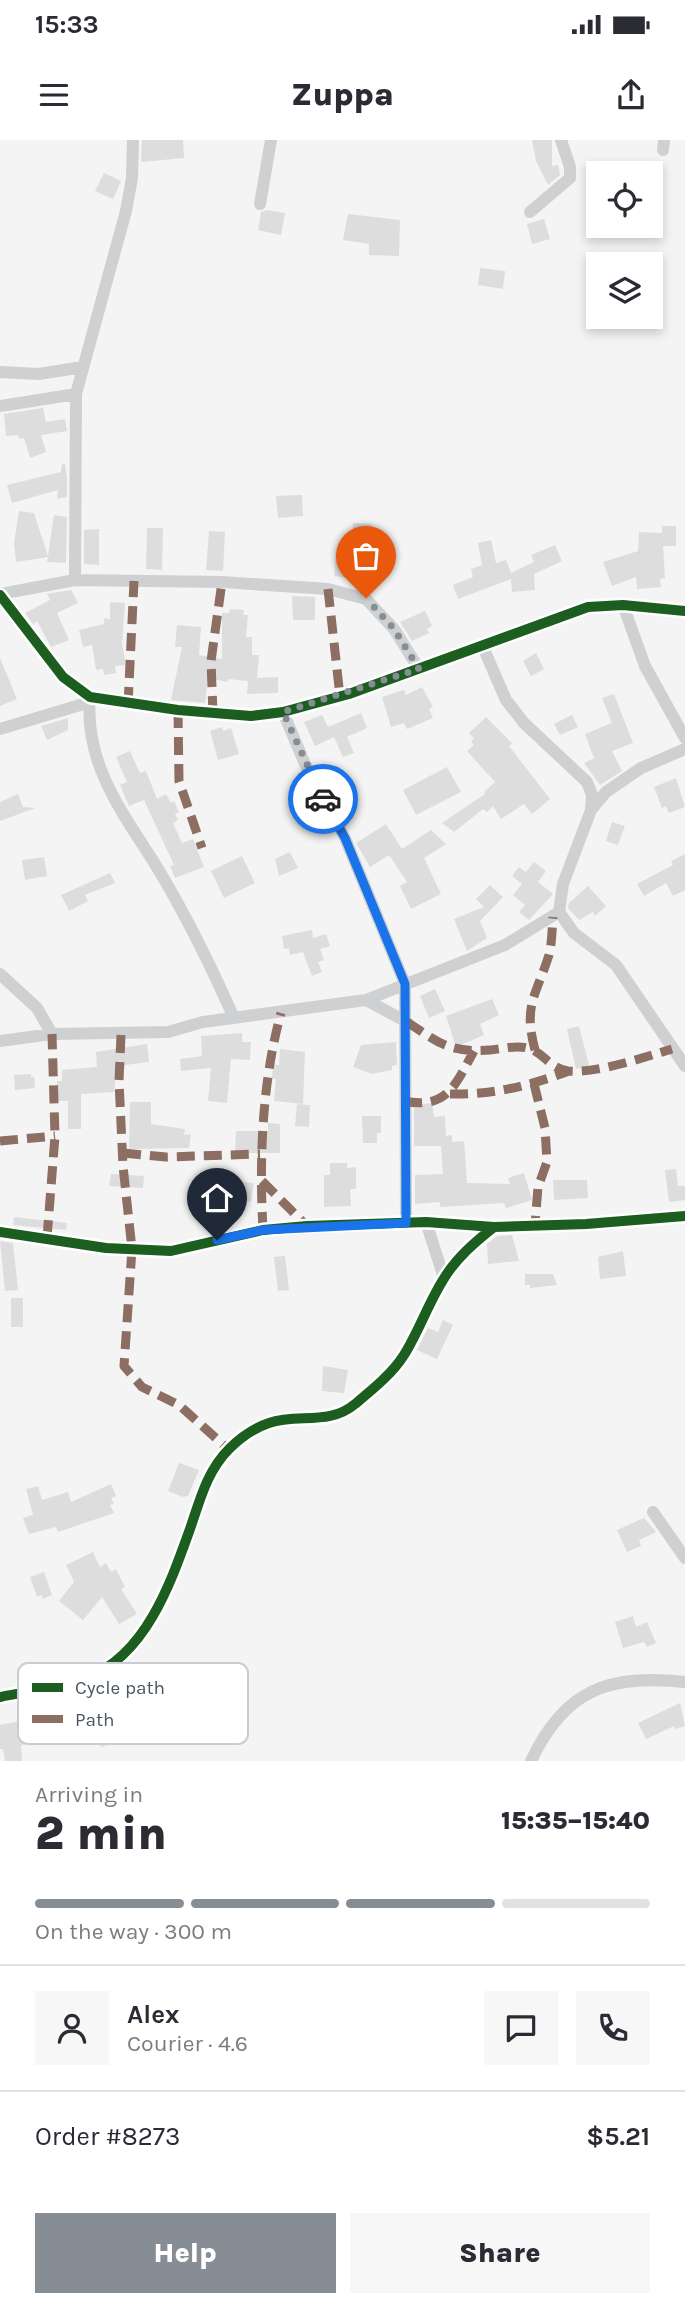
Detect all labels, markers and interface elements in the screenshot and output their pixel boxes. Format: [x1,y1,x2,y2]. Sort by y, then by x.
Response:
text: 15:33 [35,9,99,40]
icon: menu [35,76,73,114]
text: Zuppa [291,76,394,113]
icon: share [612,76,650,114]
map controls [586,161,663,329]
button: locate [586,161,663,238]
button: layers [586,252,663,329]
pin [336,526,396,598]
icon: bag [347,537,385,575]
courier [288,764,358,834]
icon: car [304,780,342,818]
pin [187,1168,247,1240]
icon: home [198,1179,236,1217]
legend [18,1663,248,1744]
text: Cycle path [75,1677,165,1699]
text: Path [75,1709,115,1731]
text: Arriving in [35,1781,143,1808]
text: 15:35–15:40 [501,1805,650,1836]
text: 2 min [35,1807,167,1861]
text: On the way · 300 m [35,1918,232,1945]
button: person [35,1991,109,2065]
button: chat [484,1991,558,2065]
button: phone [576,1991,650,2065]
text: Alex [127,1999,179,2030]
text: Courier · 4.6 [127,2030,248,2057]
text: Order #8273 [35,2121,180,2152]
text: $5.21 [586,2121,650,2152]
button: Help [35,2213,336,2293]
button: Share [350,2213,650,2293]

